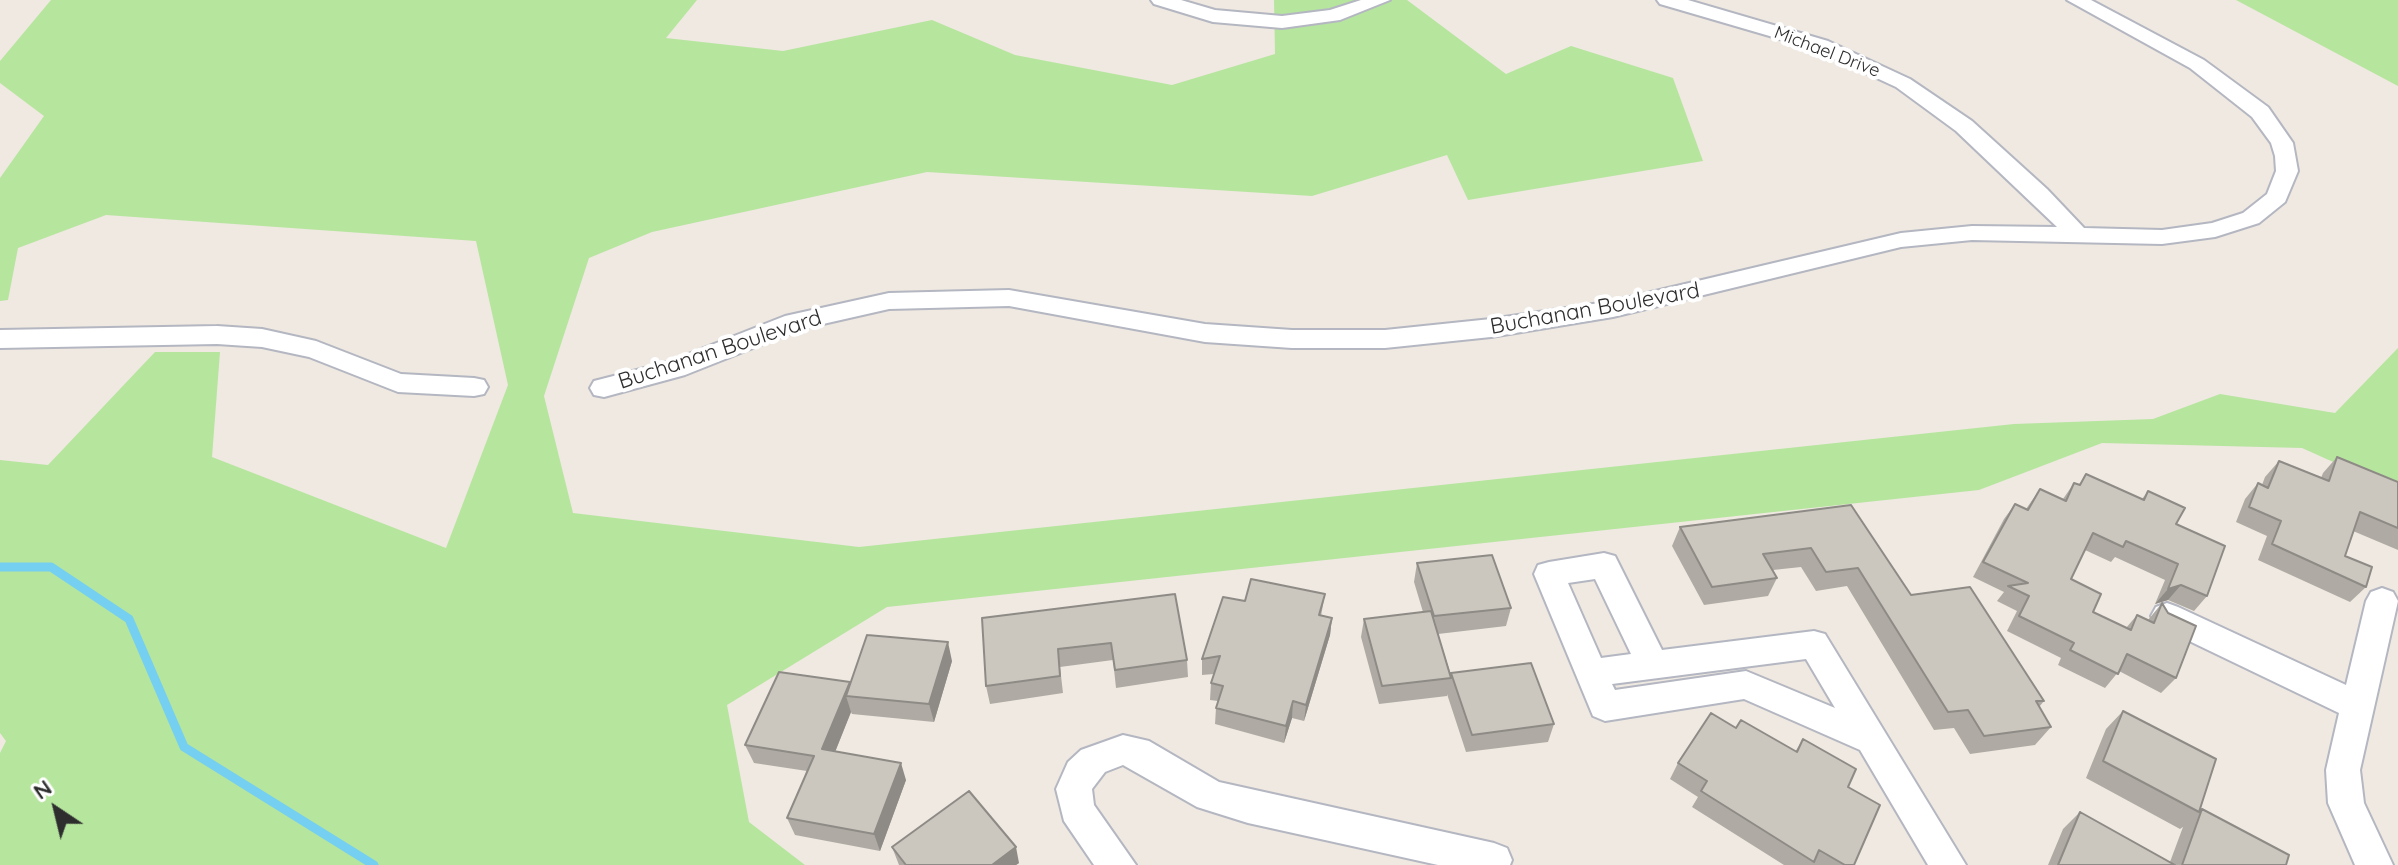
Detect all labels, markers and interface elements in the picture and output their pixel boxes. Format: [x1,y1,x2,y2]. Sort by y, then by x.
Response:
street label: Michael Drive [1771,22,1883,82]
street label: Buchanan Boulevard [1488,278,1702,340]
street label: Buchanan Boulevard [615,305,825,395]
north arrow [16,769,96,849]
text: N [28,773,57,805]

